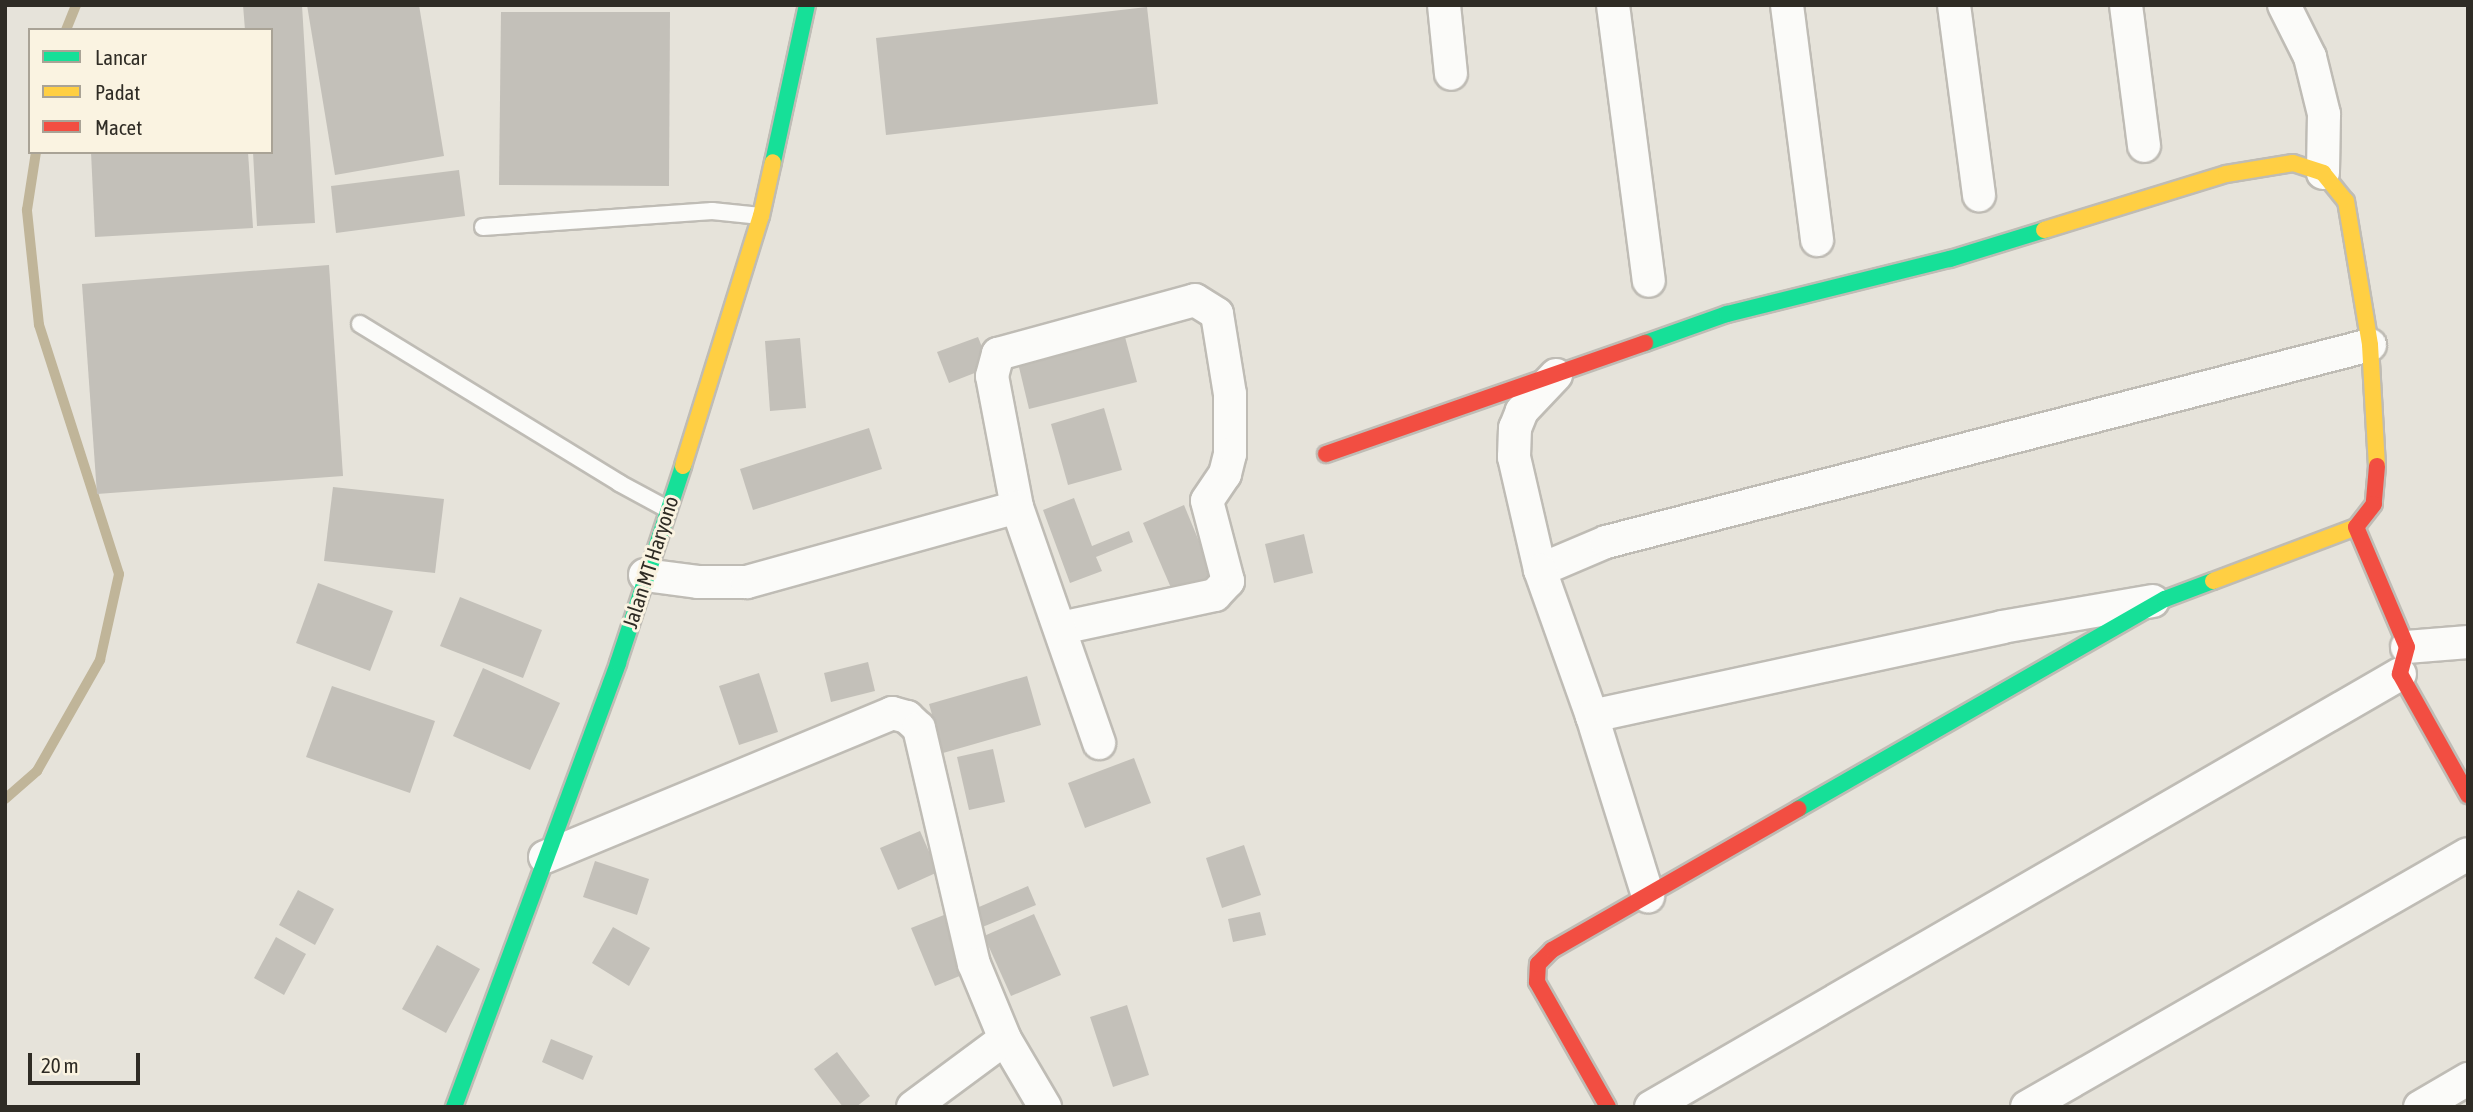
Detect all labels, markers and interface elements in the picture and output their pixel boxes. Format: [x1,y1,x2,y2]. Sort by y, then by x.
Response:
legend [28,28,273,154]
text: Lancar [95,45,147,69]
text: Padat [95,80,140,104]
text: Macet [95,115,142,139]
street label: Jalan MT Haryono [617,493,683,631]
scale bar [32,1038,144,1082]
text: 20 m [41,1053,79,1077]

